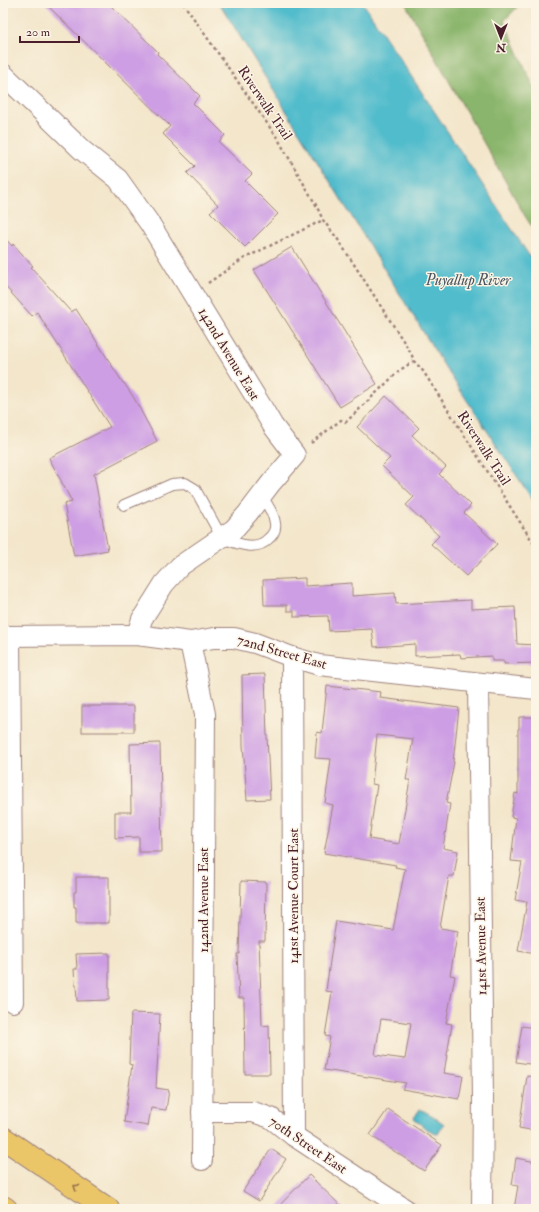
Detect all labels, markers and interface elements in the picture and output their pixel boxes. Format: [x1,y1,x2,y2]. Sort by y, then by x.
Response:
scale bar [20,18,79,44]
north arrow [481,18,521,58]
text: 20 m [26,25,51,40]
text: N [495,41,507,54]
street label: Riverwalk Trail [234,63,296,144]
water label: Puyallup River [424,271,512,290]
street label: 142nd Avenue East [195,304,264,404]
street label: Riverwalk Trail [454,408,515,489]
street label: 72nd Street East [235,631,329,673]
street label: 141st Avenue Court East [285,828,302,964]
street label: 142nd Avenue East [195,847,212,953]
street label: 141st Avenue East [472,896,490,995]
street label: 70th Street East [266,1113,351,1178]
one-way arrow [73,1184,80,1192]

